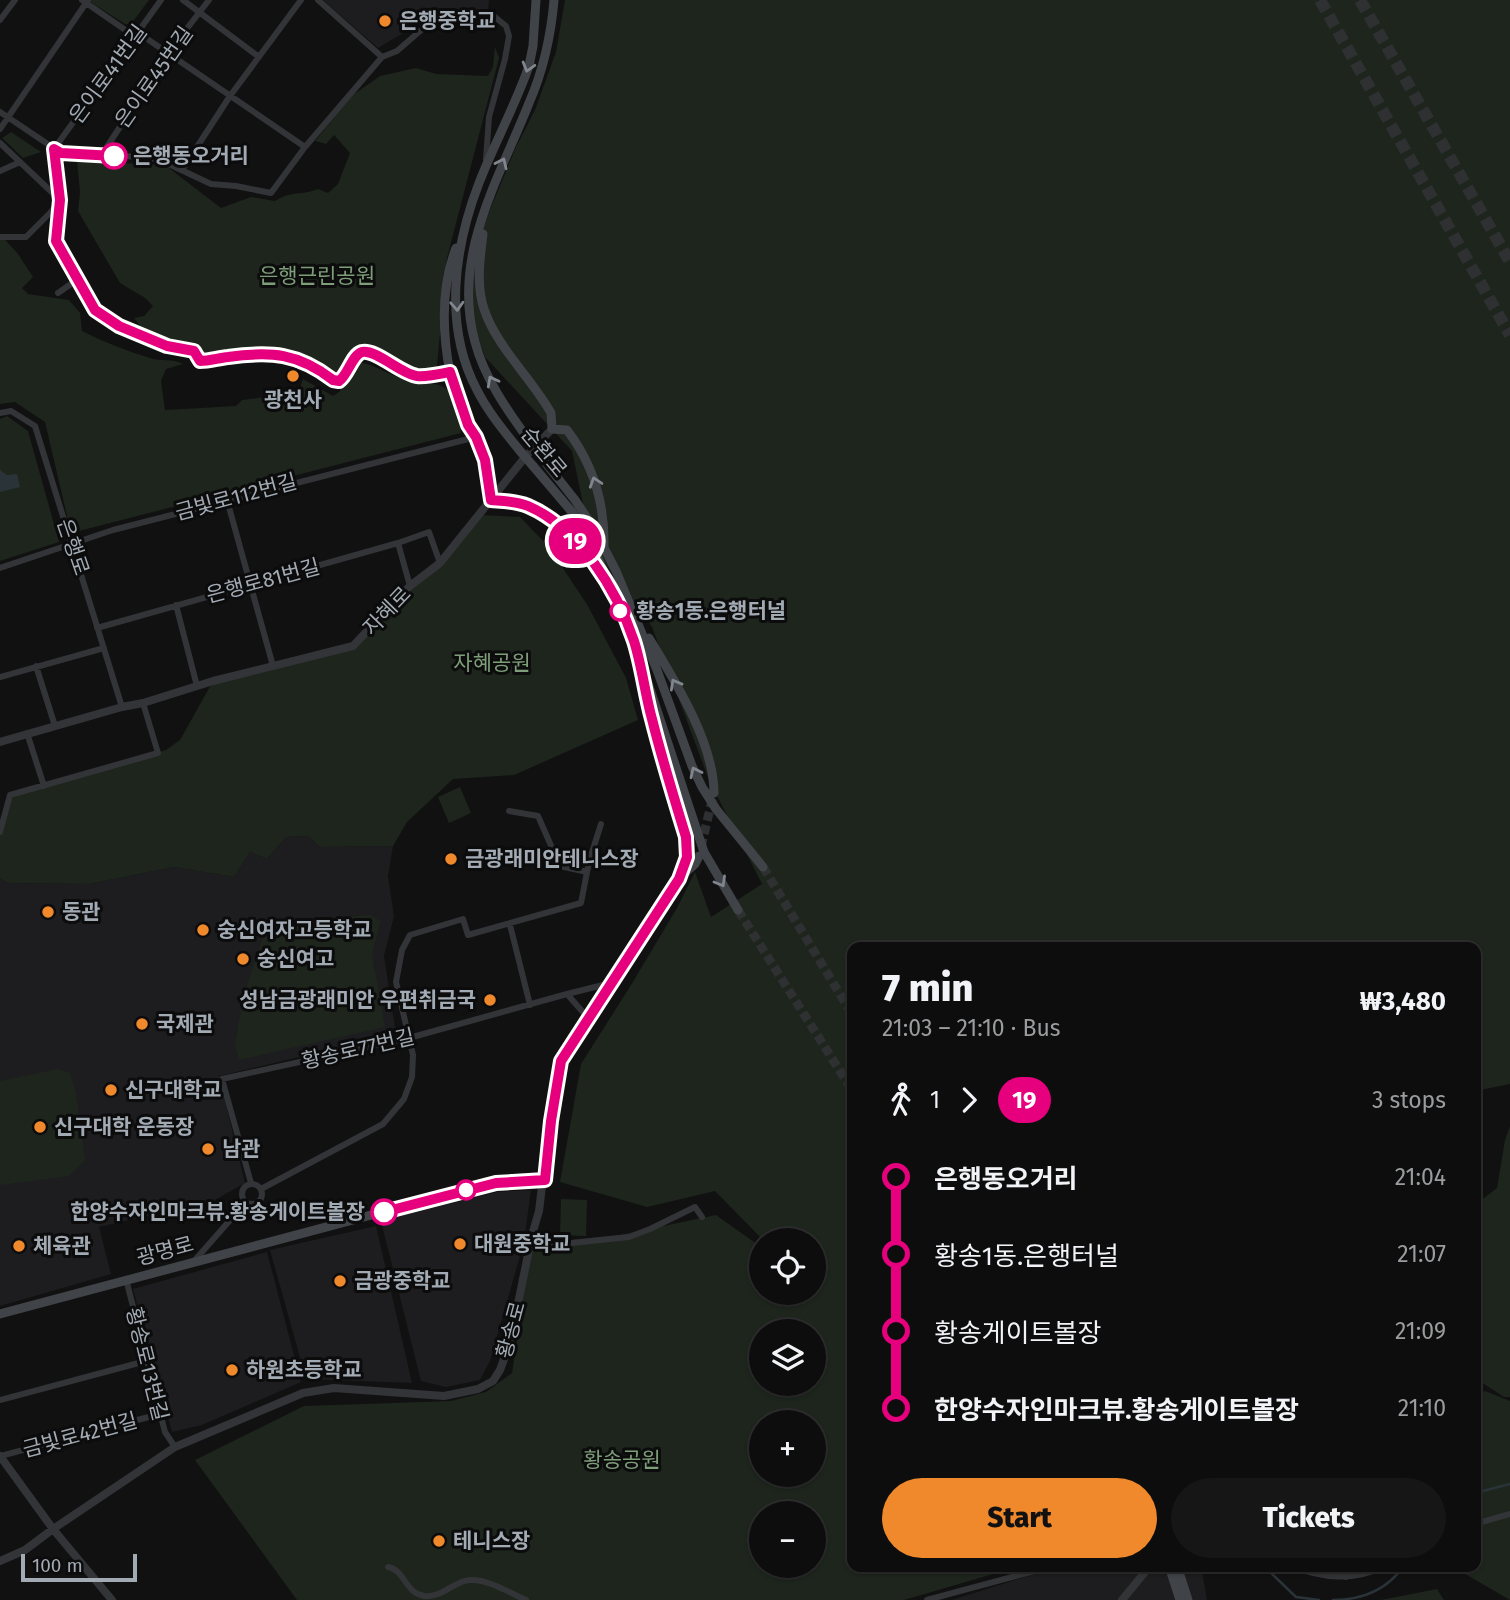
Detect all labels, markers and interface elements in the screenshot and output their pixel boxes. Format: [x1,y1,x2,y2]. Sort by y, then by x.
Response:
place label: 은행중학교 [399,8,496,34]
marker: 은행중학교 [377,13,393,29]
street label: 은이로41번길 [63,20,153,128]
street label: 은이로45번길 [109,21,199,133]
one-way arrow [521,61,536,73]
marker: 은행동오거리 [101,143,127,169]
place label: 은행동오거리 [133,143,249,169]
one-way arrow [494,158,508,170]
park label: 은행근린공원 [259,263,375,289]
one-way arrow [449,301,464,312]
marker: 광천사 [285,368,301,384]
one-way arrow [487,376,500,388]
place label: 광천사 [264,387,322,413]
street label: 순환로 [515,421,573,483]
street label: 금빛로112번길 [172,468,300,526]
one-way arrow [589,477,603,489]
street label: 은행로 [51,515,95,579]
line badge: 19 [544,518,606,564]
text: 19 [563,527,587,555]
street label: 은행로81번길 [203,553,323,609]
street label: 자혜로 [358,581,416,641]
place label: 황송1동.은행터널 [636,598,786,624]
marker: 황송1동.은행터널 [610,601,630,621]
park label: 자혜공원 [453,650,531,676]
one-way arrow [670,678,684,691]
one-way arrow [689,767,703,779]
place label: 금광래미안테니스장 [465,846,639,872]
marker: 금광래미안테니스장 [443,851,459,867]
one-way arrow [713,874,726,887]
place label: 동관 [62,899,101,925]
marker: 동관 [40,904,56,920]
place label: 숭신여자고등학교 [217,917,372,943]
marker: 숭신여자고등학교 [195,922,211,938]
place label: 숭신여고 [257,946,334,972]
marker: 숭신여고 [235,951,251,967]
text: 7 min [882,965,973,1011]
text: ₩3,480 [1360,986,1446,1017]
place label: 성남금광래미안 우편취금국 [239,987,476,1013]
marker: 성남금광래미안 우편취금국 [482,992,498,1008]
place label: 국제관 [156,1011,214,1037]
text: 21:03 – 21:10 · Bus [882,1014,1061,1042]
marker: 국제관 [134,1016,150,1032]
street label: 황송로77번길 [299,1023,417,1075]
place label: 신구대학교 [125,1077,222,1103]
icon: walk [882,1081,920,1119]
icon: forward [950,1081,988,1119]
marker: 신구대학교 [103,1082,119,1098]
text: 1 [930,1086,940,1114]
text: 19 [1012,1086,1037,1114]
text: 3 stops [1372,1086,1446,1114]
place label: 신구대학 운동장 [54,1114,194,1140]
marker: 신구대학 운동장 [32,1119,48,1135]
place label: 남관 [222,1136,261,1162]
marker: 남관 [200,1141,216,1157]
text: 21:04 [1395,1163,1446,1191]
text: 은행동오거리 [934,1164,1078,1195]
unlabelled marker [456,1180,476,1200]
place label: 한양수자인마크뷰.황송게이트볼장 [70,1199,365,1225]
marker: 한양수자인마크뷰.황송게이트볼장 [371,1199,397,1225]
map controls [749,1228,826,1578]
button: locate [749,1228,826,1305]
street label: 광명로 [134,1231,196,1271]
place label: 대원중학교 [474,1231,571,1257]
place label: 체육관 [33,1233,91,1259]
marker: 대원중학교 [452,1236,468,1252]
marker: 체육관 [11,1238,27,1254]
text: 21:07 [1397,1240,1446,1268]
text: 황송1동.은행터널 [934,1241,1119,1272]
place label: 금광중학교 [354,1268,451,1294]
marker: 금광중학교 [332,1273,348,1289]
street label: 황송로 [491,1299,531,1361]
street label: 황송로13번길 [120,1304,174,1424]
text: 21:09 [1395,1317,1446,1345]
text: 황송게이트볼장 [934,1318,1101,1349]
button: layers [749,1319,826,1396]
place label: 하원초등학교 [246,1357,362,1383]
marker: 하원초등학교 [224,1362,240,1378]
text: 21:10 [1398,1394,1446,1422]
text: 한양수자인마크뷰.황송게이트볼장 [934,1395,1299,1426]
street label: 금빛로42번길 [20,1407,140,1463]
button: + [749,1410,826,1487]
park label: 황송공원 [583,1447,661,1473]
button: Start [882,1478,1157,1558]
button: Tickets [1171,1478,1446,1558]
button: − [749,1501,826,1578]
place label: 테니스장 [453,1528,530,1554]
marker: 테니스장 [431,1533,447,1549]
scale bar [21,1551,136,1583]
text: 100 m [32,1554,83,1577]

